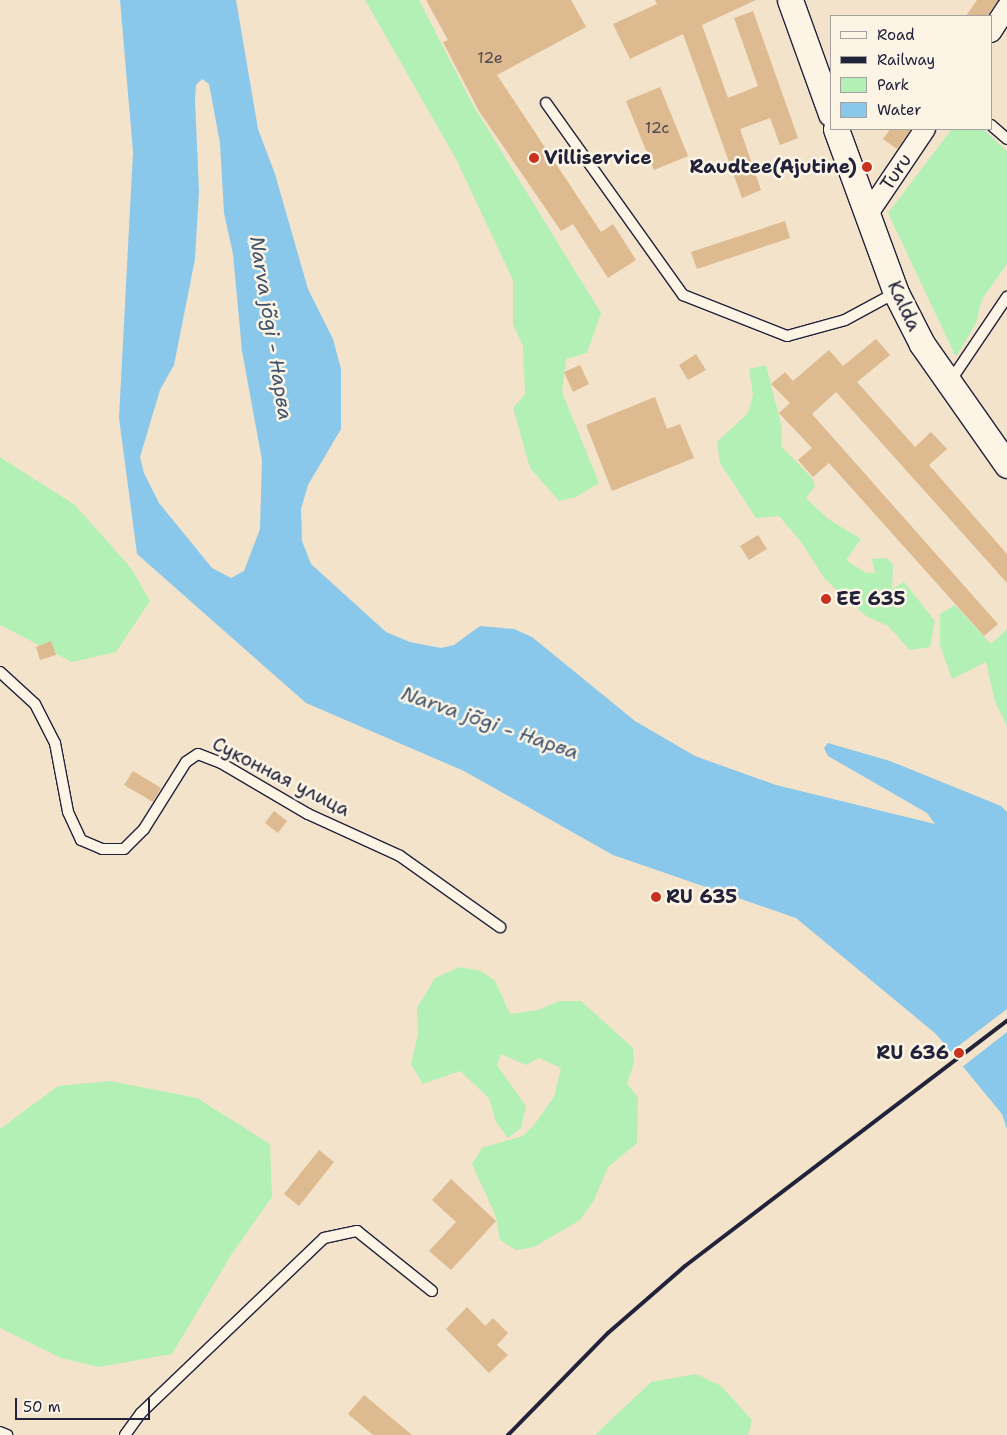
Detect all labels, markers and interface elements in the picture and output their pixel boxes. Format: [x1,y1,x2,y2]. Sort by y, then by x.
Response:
legend [830,15,992,130]
text: Road [877,25,915,45]
house number: 12e [477,48,503,68]
text: Railway [877,50,935,70]
text: Park [877,75,909,95]
text: Water [877,100,921,120]
house number: 12c [645,118,669,138]
place label: Villiservice [544,147,652,169]
street label: Turu [875,149,917,195]
marker: Villiservice [528,152,540,164]
place label: Raudtee(Ajutine) [689,156,857,178]
marker: Raudtee(Ajutine) [861,161,873,173]
water label: Narva jõgi - Нарва [245,234,297,422]
street label: Kalda [883,277,925,335]
place label: EE 635 [836,588,905,610]
marker: EE 635 [820,593,832,605]
water label: Narva jõgi - Нарва [398,681,582,765]
street label: Суконная улица [208,732,354,822]
place label: RU 635 [666,886,737,908]
marker: RU 635 [650,891,662,903]
place label: RU 636 [876,1042,949,1064]
marker: RU 636 [953,1047,965,1059]
scale bar [18,1388,152,1420]
text: 50 m [23,1397,61,1417]

